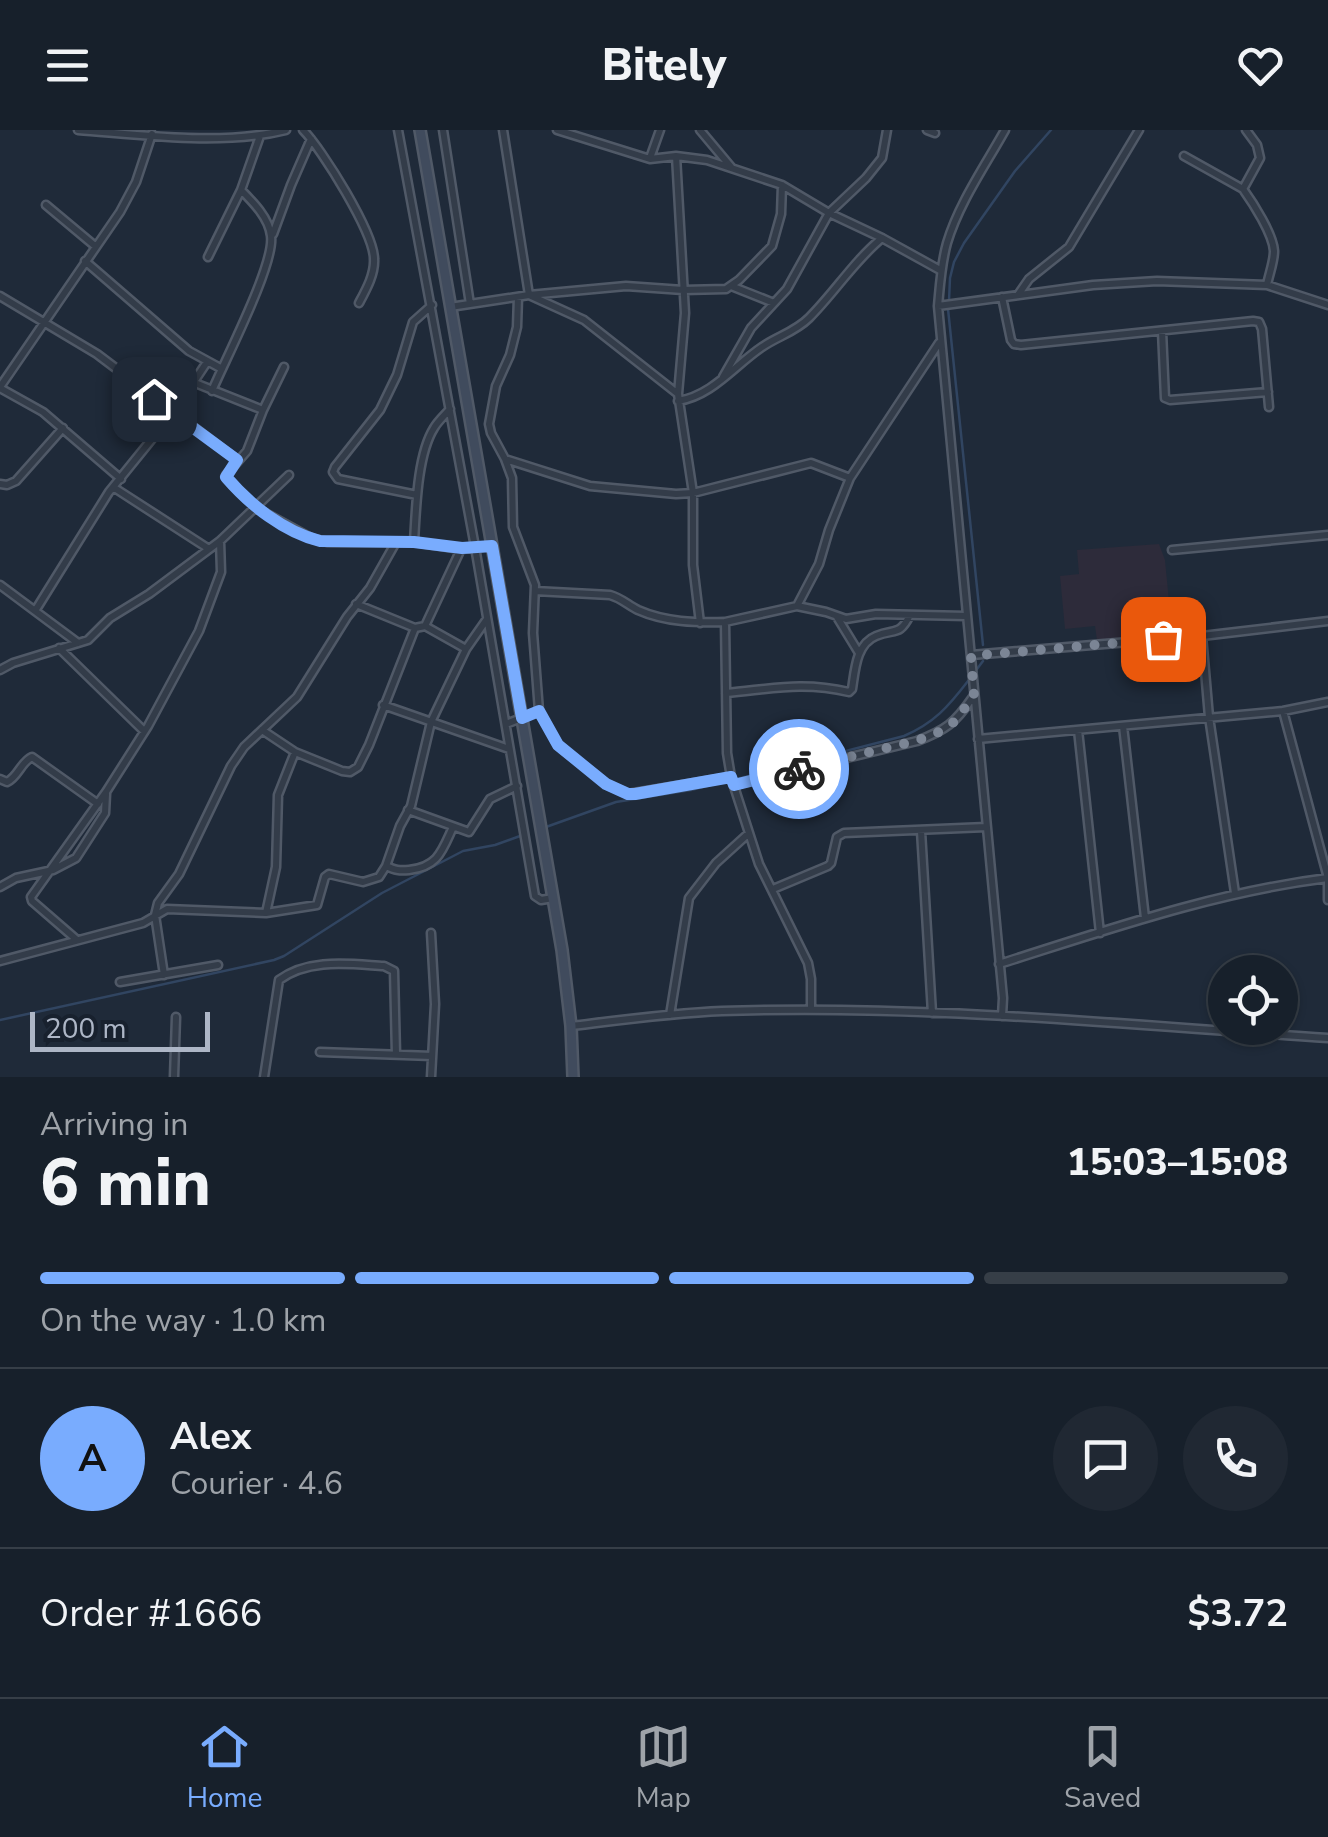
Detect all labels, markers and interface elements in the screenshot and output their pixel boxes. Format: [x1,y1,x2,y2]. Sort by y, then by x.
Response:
text: Bitely [602,35,726,96]
icon: menu [40,38,95,93]
icon: heart [1233,38,1288,93]
pin [112,357,197,442]
icon: home [127,372,182,427]
pin [1121,597,1206,682]
icon: bag [1136,612,1191,667]
courier [749,719,849,819]
icon: bike [772,742,827,797]
map controls [1208,955,1298,1045]
button: locate [1208,955,1298,1045]
scale bar [30,1007,210,1051]
text: 200 m [45,1010,127,1048]
text: Arriving in [40,1103,188,1146]
text: 15:03–15:08 [1067,1137,1288,1188]
text: 6 min [40,1139,211,1228]
text: On the way · 1.0 km [40,1299,326,1342]
button: chat [1053,1406,1158,1511]
button: phone [1183,1406,1288,1511]
text: Alex [170,1411,251,1462]
text: A [78,1433,107,1484]
text: Courier · 4.6 [170,1462,343,1505]
text: Order #1666 [40,1588,262,1639]
text: $3.72 [1187,1588,1288,1639]
tab: Home [187,1719,262,1817]
tab: Map [636,1719,691,1817]
tab: Saved [1064,1719,1141,1817]

